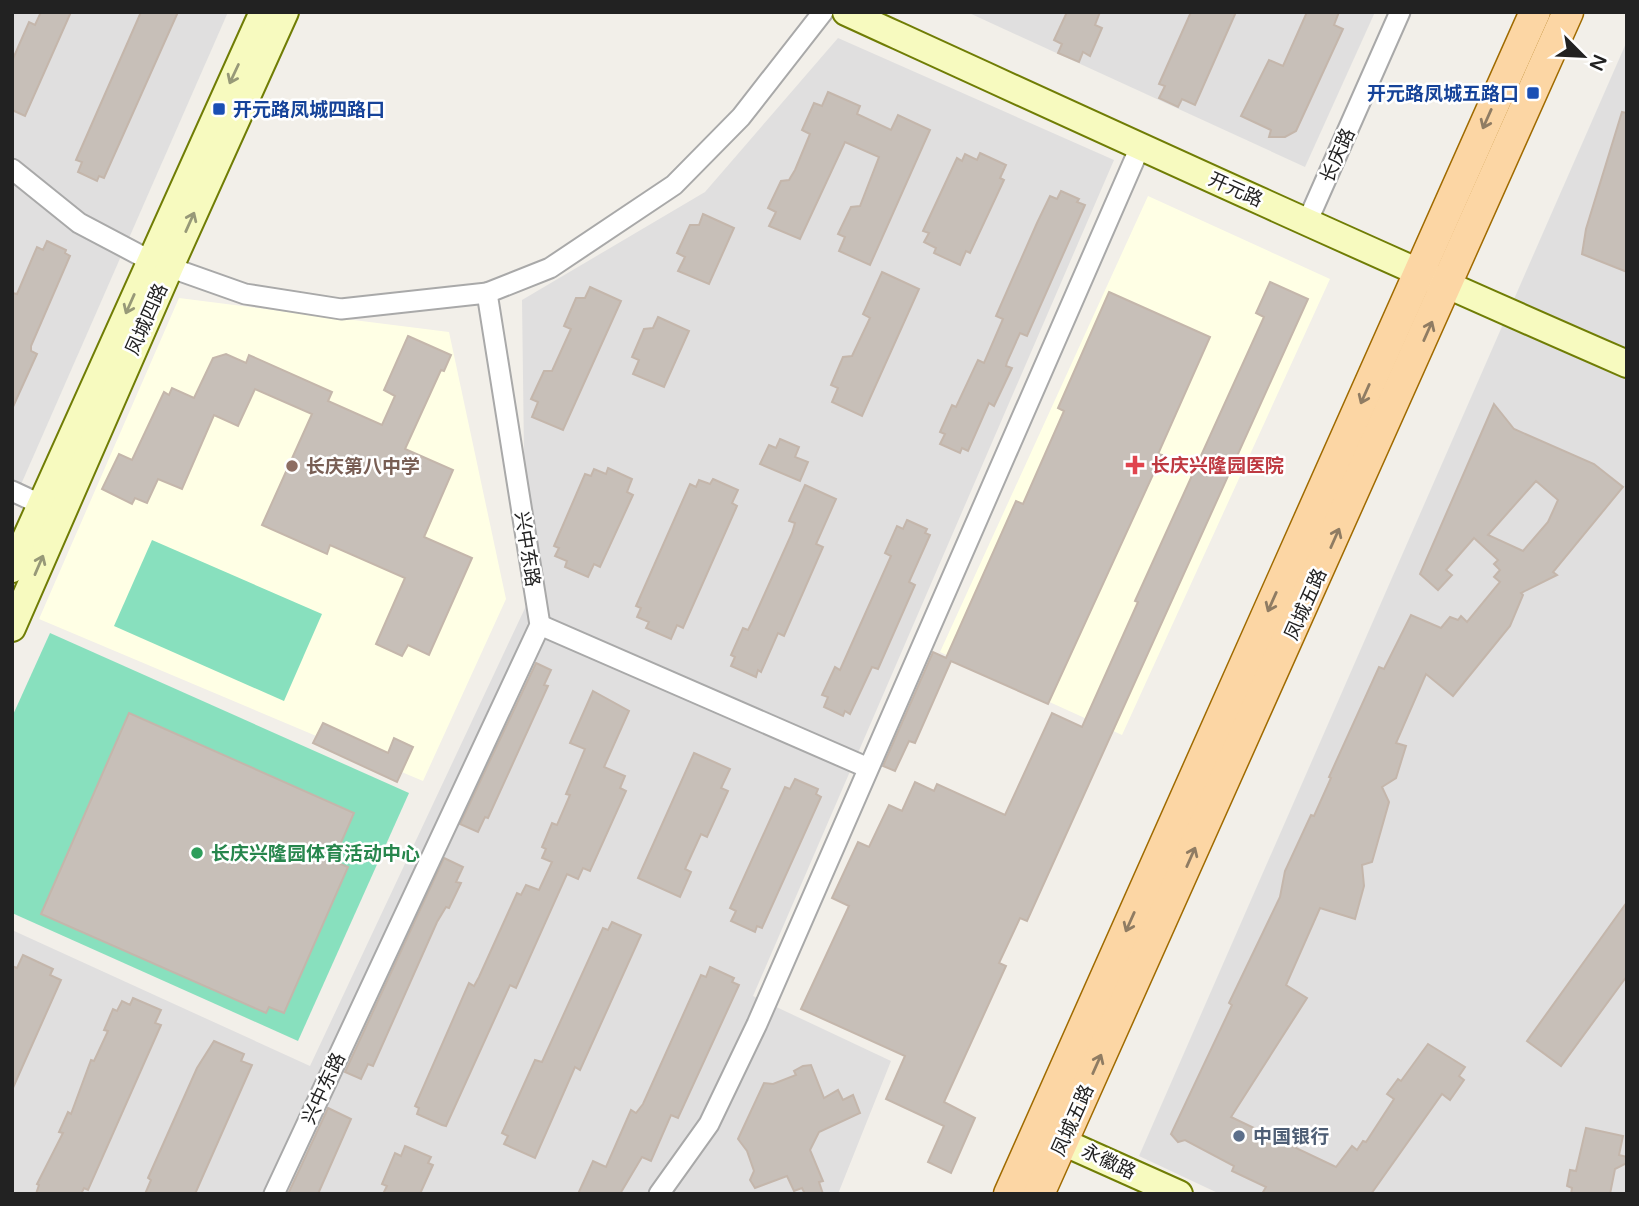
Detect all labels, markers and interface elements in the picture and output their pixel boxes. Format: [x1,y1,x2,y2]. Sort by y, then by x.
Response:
north arrow [1548,21,1618,91]
text: N [1584,51,1611,74]
one-way arrow [227,63,241,84]
place label: 开元路凤城五路口 [1367,83,1519,105]
marker: 开元路凤城五路口 [1525,85,1541,101]
place label: 开元路凤城四路口 [233,99,385,121]
marker: 开元路凤城四路口 [211,101,227,117]
one-way arrow [1480,108,1493,129]
street label: 长庆路 [1316,125,1360,186]
street label: 开元路 [1205,168,1266,212]
one-way arrow [184,212,197,234]
street label: 凤城四路 [121,280,172,359]
one-way arrow [123,292,136,314]
one-way arrow [1422,320,1435,342]
one-way arrow [1358,383,1371,404]
marker: 长庆兴隆园医院 [1125,455,1145,475]
place label: 长庆兴隆园医院 [1151,455,1284,477]
place label: 长庆第八中学 [306,456,420,478]
marker: 长庆第八中学 [284,458,300,474]
street label: 兴中东路 [510,510,544,588]
one-way arrow [1329,528,1342,549]
one-way arrow [33,555,46,576]
street label: 凤城五路 [1280,565,1331,644]
one-way arrow [1265,591,1278,612]
place label: 长庆兴隆园体育活动中心 [211,843,420,865]
marker: 长庆兴隆园体育活动中心 [189,845,205,861]
one-way arrow [1185,847,1198,868]
one-way arrow [1123,911,1136,932]
street label: 兴中东路 [298,1049,350,1128]
one-way arrow [1091,1054,1104,1075]
street label: 凤城五路 [1047,1081,1098,1160]
place label: 中国银行 [1253,1126,1329,1148]
marker: 中国银行 [1231,1128,1247,1144]
street label: 永徽路 [1078,1140,1139,1184]

